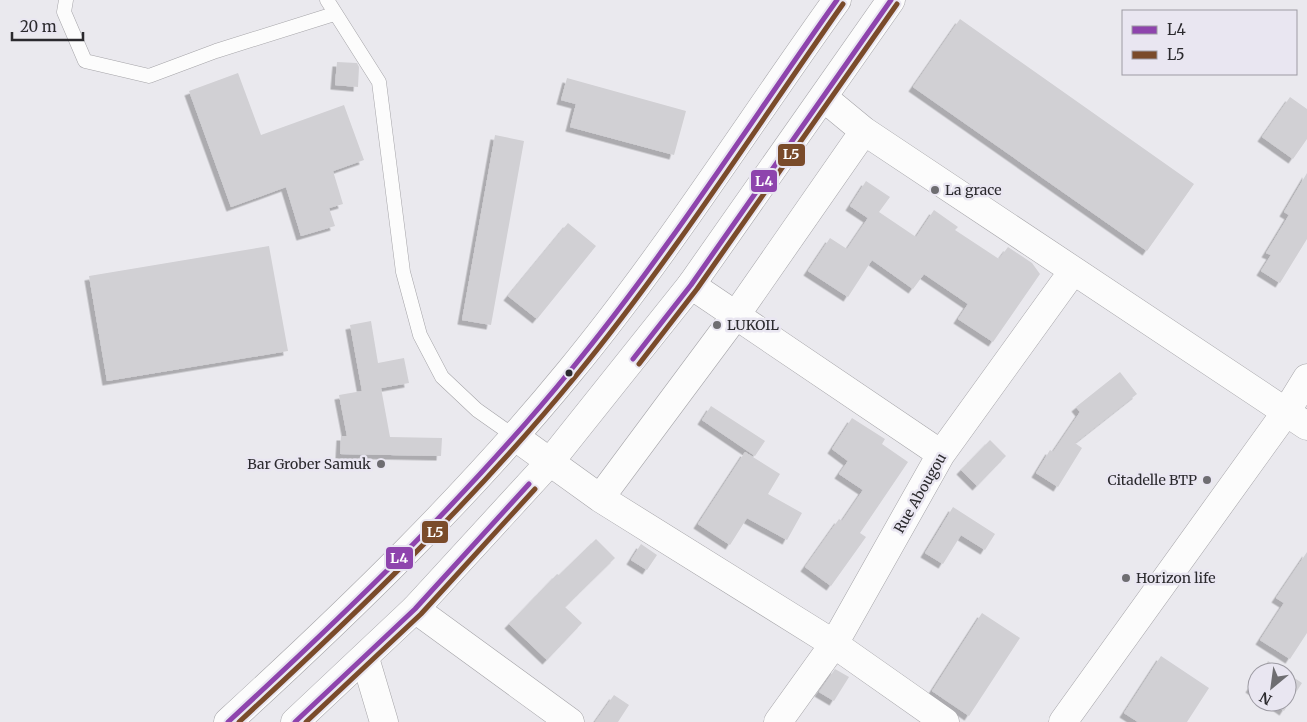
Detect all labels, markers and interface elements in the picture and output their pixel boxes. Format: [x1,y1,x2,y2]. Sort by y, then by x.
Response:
scale bar [12,10,84,42]
legend [1122,10,1297,75]
text: 20 m [20,17,57,36]
text: L4 [1167,20,1186,39]
text: L5 [1167,45,1185,64]
line badge: L5 [777,143,806,167]
text: L5 [783,145,799,163]
line badge: L4 [750,169,778,193]
text: L4 [755,172,773,190]
place label: La grace [945,181,1002,199]
marker: La grace [929,184,941,196]
place label: LUKOIL [727,316,779,334]
marker: LUKOIL [711,319,723,331]
unlabelled marker [564,368,574,378]
street label: Rue Abougou [890,450,950,536]
place label: Bar Grober Samuk [247,455,371,473]
marker: Bar Grober Samuk [375,458,387,470]
place label: Citadelle BTP [1107,471,1197,489]
marker: Citadelle BTP [1201,474,1213,486]
line badge: L5 [421,520,449,544]
text: L5 [427,523,443,541]
line badge: L4 [385,546,414,570]
text: L4 [390,549,408,567]
place label: Horizon life [1136,569,1216,587]
marker: Horizon life [1120,572,1132,584]
north arrow [1247,662,1297,712]
text: N [1256,688,1275,709]

